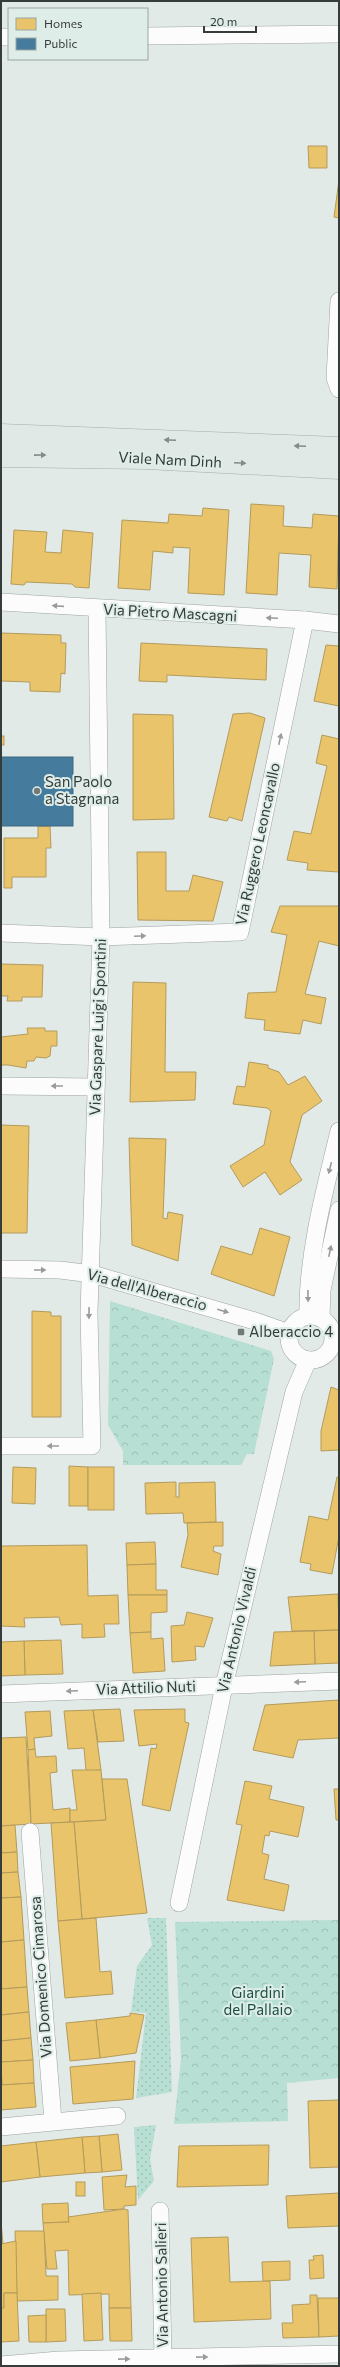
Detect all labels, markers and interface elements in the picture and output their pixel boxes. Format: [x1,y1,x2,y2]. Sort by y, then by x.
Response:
legend [8,8,148,60]
scale bar [204,8,256,34]
text: 20 m [210,14,237,28]
text: Homes [44,16,82,30]
text: Public [44,36,77,50]
one-way arrow [163,437,176,443]
one-way arrow [294,443,306,450]
street label: Viale Nam Dinh [118,447,222,471]
one-way arrow [34,452,47,458]
one-way arrow [234,460,246,467]
street label: Via Pietro Mascagni [102,599,238,625]
one-way arrow [52,603,64,610]
one-way arrow [265,615,278,621]
one-way arrow [278,733,284,745]
street label: Via Ruggero Leoncavallo [231,761,283,927]
place label: San Paolo a Stagnana [45,772,119,807]
marker: San Paolo a Stagnana [32,786,42,796]
one-way arrow [134,933,147,939]
street label: Via Gaspare Luigi Spontini [85,938,109,1116]
one-way arrow [51,1083,63,1090]
one-way arrow [326,1162,332,1175]
one-way arrow [327,1245,333,1258]
street label: Via dell'Alberaccio [85,1264,209,1314]
one-way arrow [34,1267,47,1273]
one-way arrow [305,1290,311,1303]
one-way arrow [86,1307,92,1320]
one-way arrow [218,1308,230,1314]
place label: Alberaccio 4 [249,1322,333,1340]
marker: Alberaccio 4 [236,1327,246,1337]
one-way arrow [46,1443,59,1449]
street label: Via Antonio Vivaldi [213,1565,259,1695]
street label: Via Attilio Nuti [96,1676,196,1698]
one-way arrow [294,1679,306,1686]
one-way arrow [65,1688,78,1694]
street label: Via Domenico Cimarosa [25,1896,55,2058]
park label: Giardini del Pallaio [224,1983,292,2018]
street label: Via Antonio Salieri [151,2222,171,2348]
one-way arrow [196,2354,209,2360]
one-way arrow [118,2356,131,2362]

